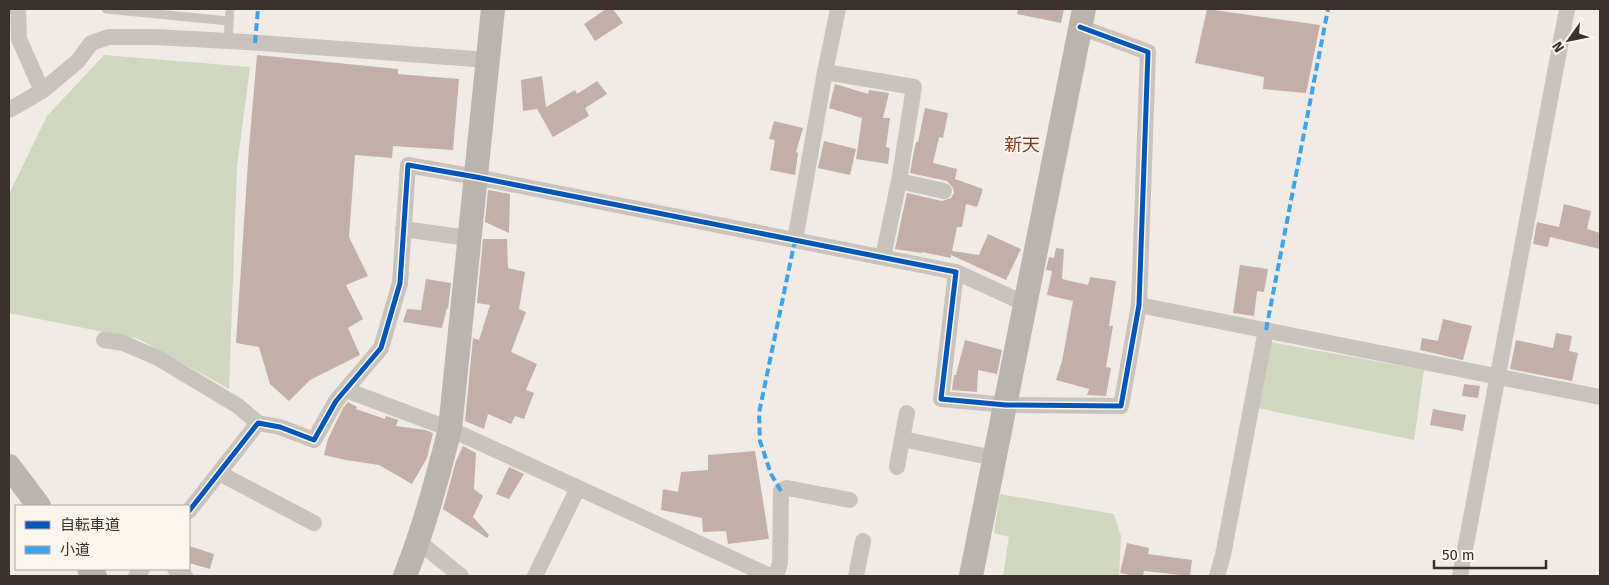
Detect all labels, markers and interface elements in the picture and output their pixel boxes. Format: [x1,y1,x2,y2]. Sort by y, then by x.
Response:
north arrow [1544,15,1594,65]
text: N [1549,38,1568,55]
district label: 新天 [1004,134,1040,156]
legend [15,505,190,570]
text: 自転車道 [60,516,120,534]
scale bar [1434,538,1546,570]
text: 小道 [60,541,90,559]
text: 50 m [1442,546,1475,564]

